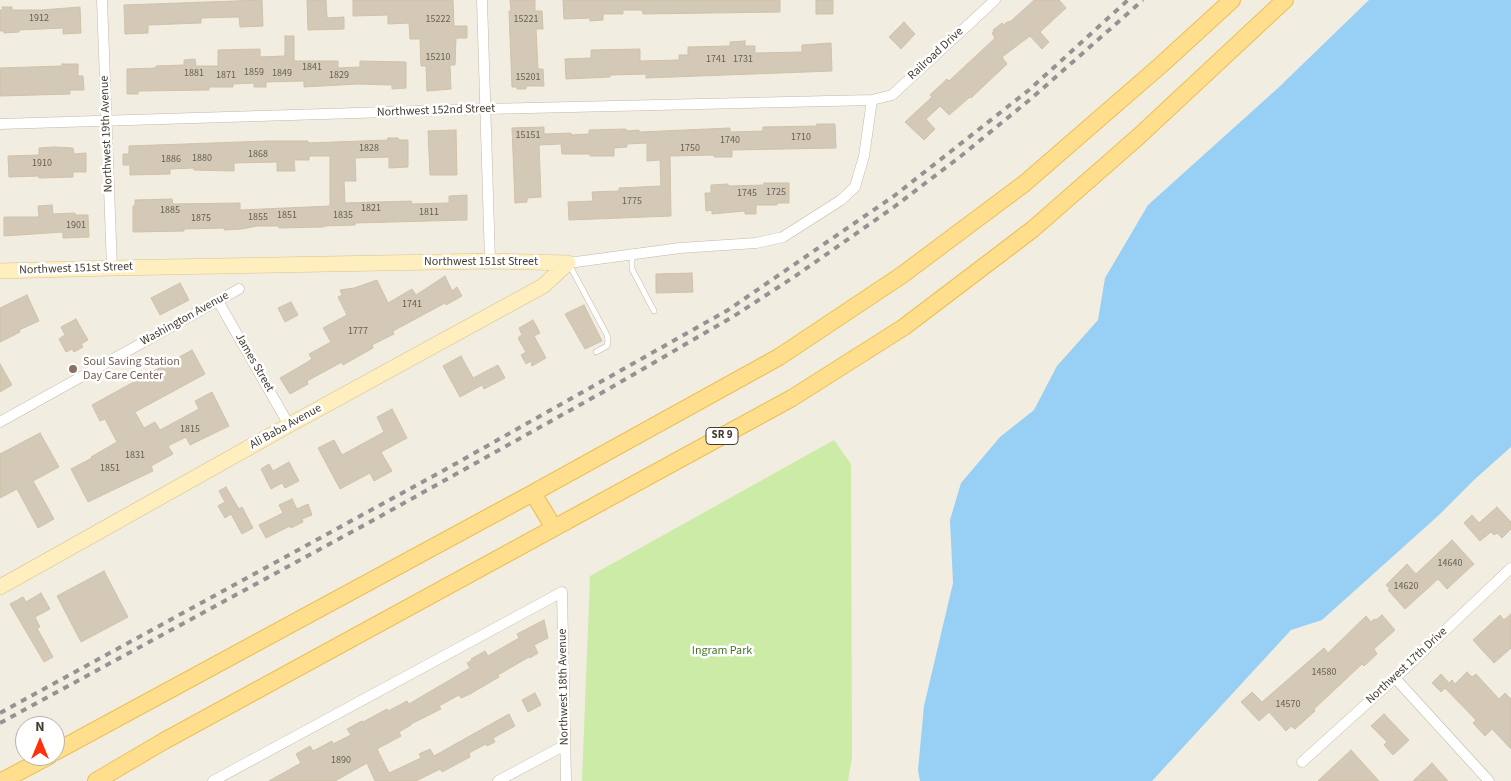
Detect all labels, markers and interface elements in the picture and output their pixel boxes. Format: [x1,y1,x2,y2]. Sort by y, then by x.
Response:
house number: 1912 [29,13,49,25]
house number: 15222 [426,14,450,26]
house number: 15221 [514,14,538,26]
street label: Railroad Drive [905,25,967,83]
house number: 15210 [426,52,450,64]
house number: 1741 [706,54,726,66]
house number: 1731 [733,54,753,66]
house number: 1841 [302,62,322,74]
house number: 1859 [244,67,264,79]
house number: 1881 [184,68,204,80]
house number: 1849 [272,68,292,80]
house number: 1871 [216,70,236,82]
house number: 1829 [329,70,349,82]
house number: 15201 [516,72,540,84]
street label: Northwest 19th Avenue [98,75,116,193]
street label: Northwest 152nd Street [377,102,495,120]
house number: 15151 [516,130,540,142]
house number: 1710 [791,132,811,144]
house number: 1740 [720,135,740,147]
house number: 1828 [359,143,379,155]
house number: 1750 [680,143,700,155]
house number: 1868 [248,149,268,161]
house number: 1880 [192,153,212,165]
house number: 1886 [161,154,181,166]
house number: 1910 [32,158,52,170]
house number: 1725 [766,187,786,199]
house number: 1745 [737,188,757,200]
house number: 1775 [622,196,642,208]
house number: 1821 [361,203,381,215]
house number: 1885 [160,205,180,217]
house number: 1811 [419,207,439,219]
house number: 1851 [277,210,297,222]
house number: 1835 [333,210,353,222]
house number: 1855 [248,212,268,224]
house number: 1875 [191,213,211,225]
house number: 1901 [66,220,86,232]
street label: Northwest 151st Street [424,255,538,269]
street label: Northwest 151st Street [19,260,133,278]
street label: Washington Avenue [138,289,232,349]
house number: 1741 [402,299,422,311]
house number: 1777 [348,326,368,338]
street label: James Street [231,331,277,395]
place label: Soul Saving Station Day Care Center [83,355,180,383]
marker: Soul Saving Station Day Care Center [67,363,79,375]
street label: Ali Baba Avenue [248,401,324,453]
house number: 1815 [180,424,200,436]
road number: SR 9 [706,428,738,444]
house number: 1831 [125,450,145,462]
house number: 1851 [100,463,120,475]
house number: 14640 [1438,558,1462,570]
house number: 14620 [1394,581,1418,593]
street label: Northwest 17th Drive [1363,625,1451,707]
street label: Northwest 18th Avenue [556,629,572,745]
park label: Ingram Park [692,644,752,658]
house number: 14580 [1312,667,1336,679]
house number: 14570 [1276,699,1300,711]
north arrow [15,716,65,766]
text: N [35,717,45,737]
house number: 1890 [331,755,351,767]

